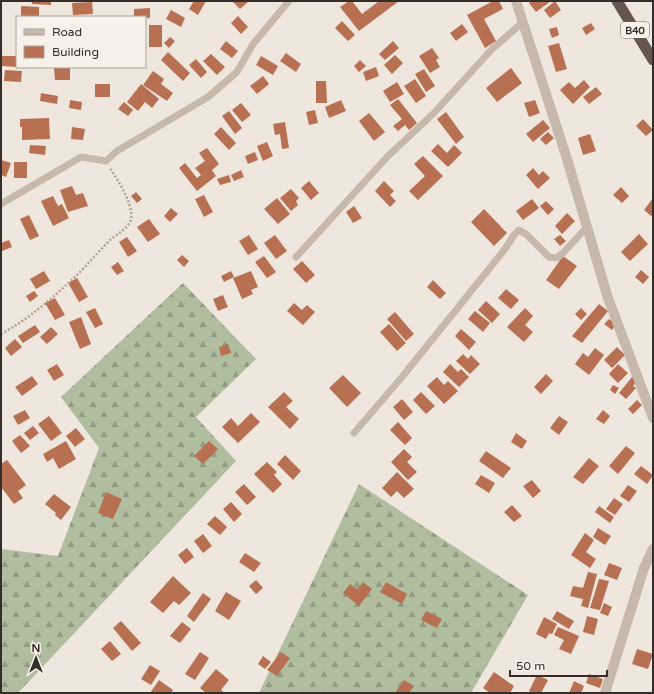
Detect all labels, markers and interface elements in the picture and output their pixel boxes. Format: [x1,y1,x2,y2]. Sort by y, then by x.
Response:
legend [16,16,146,68]
road number: B40 [621,22,649,38]
text: Road [52,25,82,39]
text: Building [52,45,99,59]
north arrow [16,638,56,678]
text: N [32,642,40,655]
scale bar [510,652,607,678]
text: 50 m [516,659,545,673]

